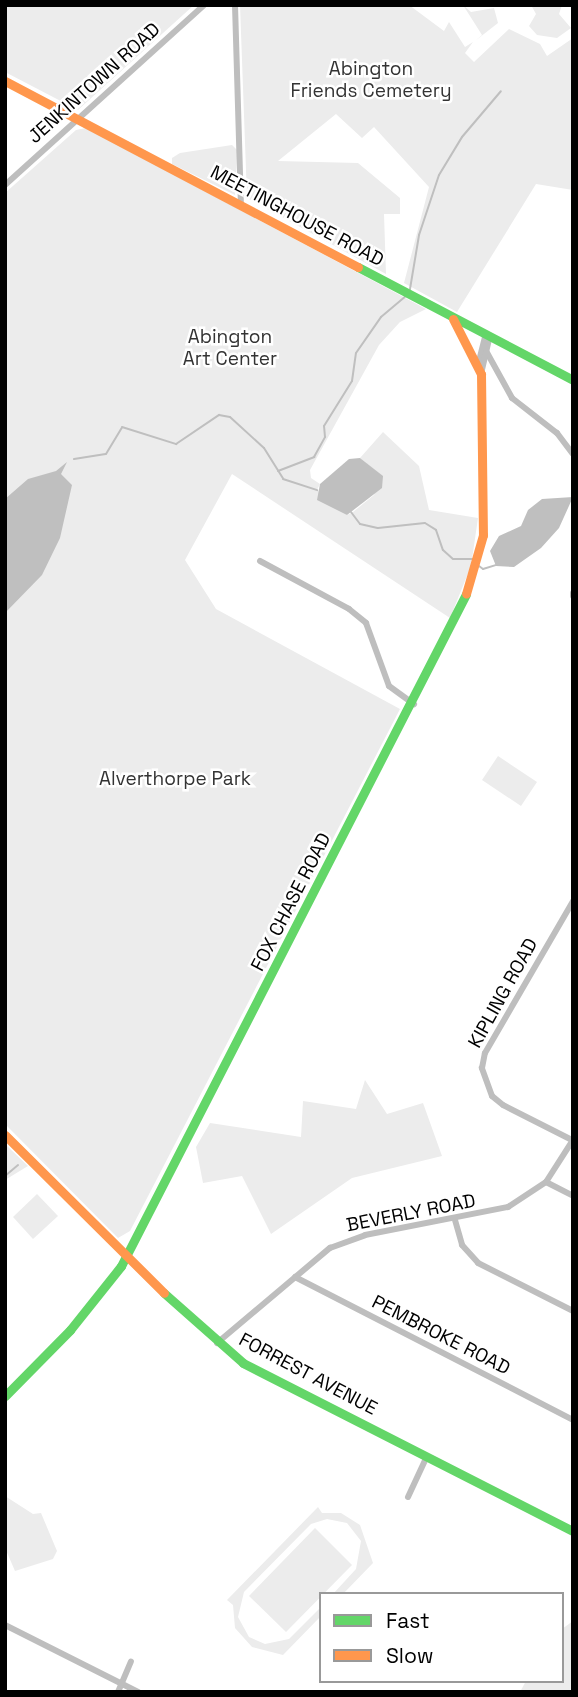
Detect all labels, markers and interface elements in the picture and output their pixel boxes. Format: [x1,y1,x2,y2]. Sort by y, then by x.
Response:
street label: JENKINTOWN ROAD [23,18,165,148]
park label: Abington Friends Cemetery [290,58,452,102]
street label: MEETINGHOUSE ROAD [206,161,388,271]
park label: Abington Art Center [183,326,277,370]
park label: Alverthorpe Park [99,768,251,790]
street label: FOX CHASE ROAD [246,829,336,975]
street label: KIPLING ROAD [464,934,542,1052]
street label: BEVERLY ROAD [344,1189,478,1237]
street label: PEMBROKE ROAD [368,1290,514,1380]
street label: FORREST AVENUE [235,1328,381,1420]
legend [319,1592,564,1683]
text: Fast [386,1607,430,1634]
text: Slow [386,1642,434,1669]

